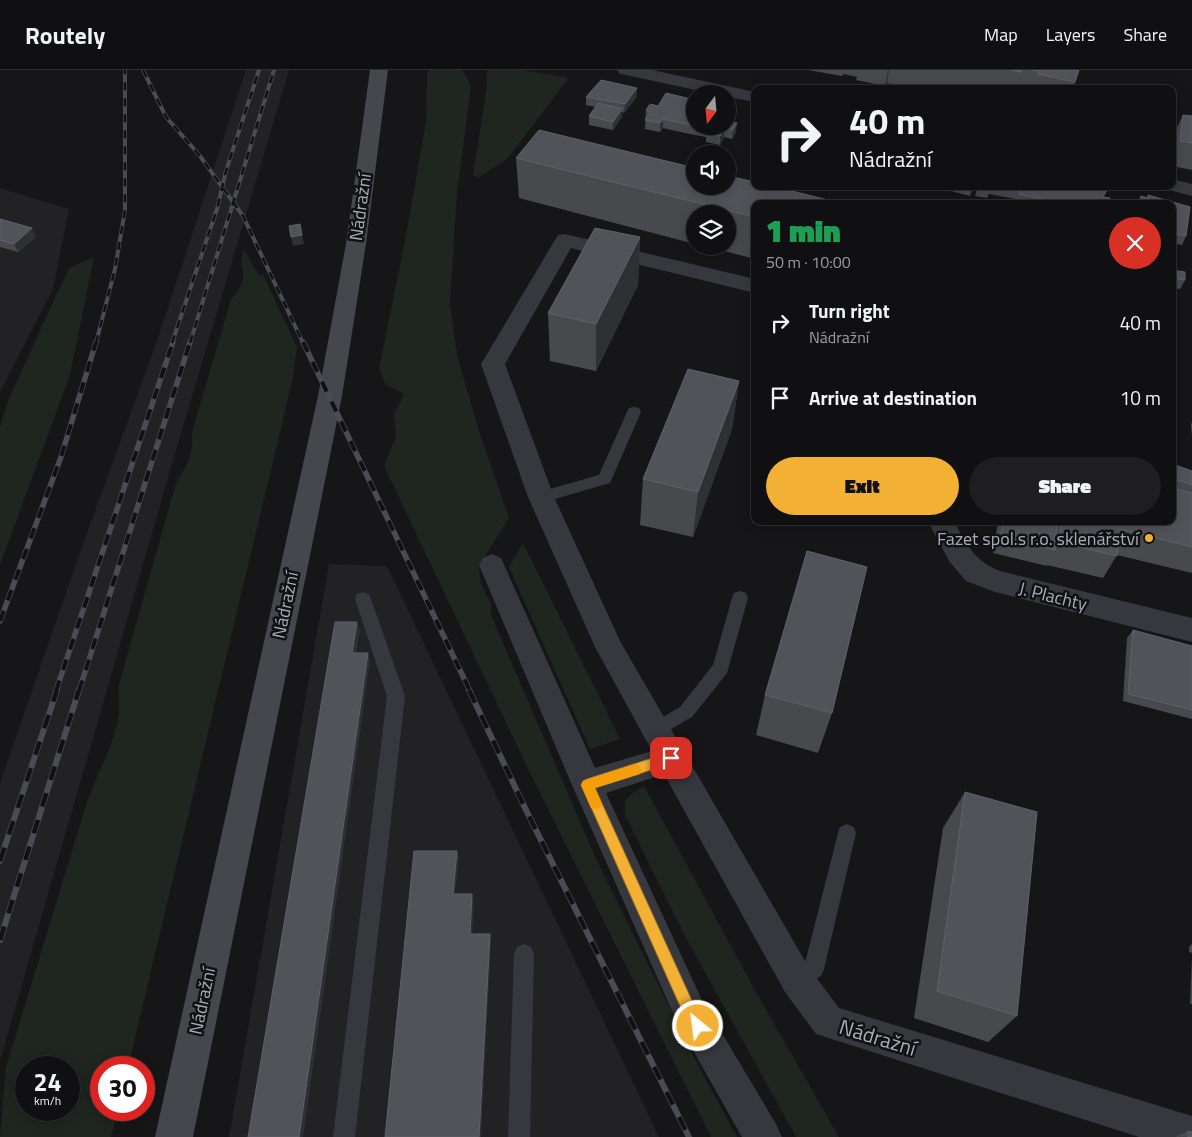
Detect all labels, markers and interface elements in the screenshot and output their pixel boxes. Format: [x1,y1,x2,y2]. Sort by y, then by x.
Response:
text: Routely [25,17,105,53]
text: Map [984,21,1018,48]
text: Layers [1046,21,1095,48]
text: Share [1123,21,1167,48]
north arrow [686,85,736,135]
map controls [686,85,736,255]
text: 40 m [849,94,925,148]
icon: right [766,105,831,170]
text: Nádražní [849,142,932,176]
button: sound [686,145,736,195]
street label: Nádražní [342,170,378,242]
button: layers [686,205,736,255]
text: 1 min [766,208,841,254]
button: close [1109,217,1161,269]
text: 50 m · 10:00 [766,250,851,274]
text: Turn right [809,296,890,325]
text: 40 m [1120,308,1161,337]
icon: right [766,309,794,337]
text: Nádražní [809,325,869,349]
text: Arrive at destination [809,383,977,412]
text: 10 m [1120,383,1161,412]
icon: arrive [766,384,794,412]
button: Exit [766,457,959,515]
button: Share [969,457,1161,515]
place label: Fazet spol.s r.o. sklenářství [937,525,1141,552]
marker: Fazet spol.s r.o. sklenářství [1143,532,1155,544]
street label: Nádražní [265,567,306,641]
street label: J. Plachty [1016,575,1090,618]
pin [650,737,692,779]
icon: arrive [657,744,685,772]
street label: Nádražní [182,963,223,1037]
position arrow [671,999,723,1051]
street label: Nádražní [836,1010,922,1064]
speed limit sign: 30 [90,1056,155,1121]
text: 24 [33,1063,62,1101]
text: km/h [34,1091,61,1110]

